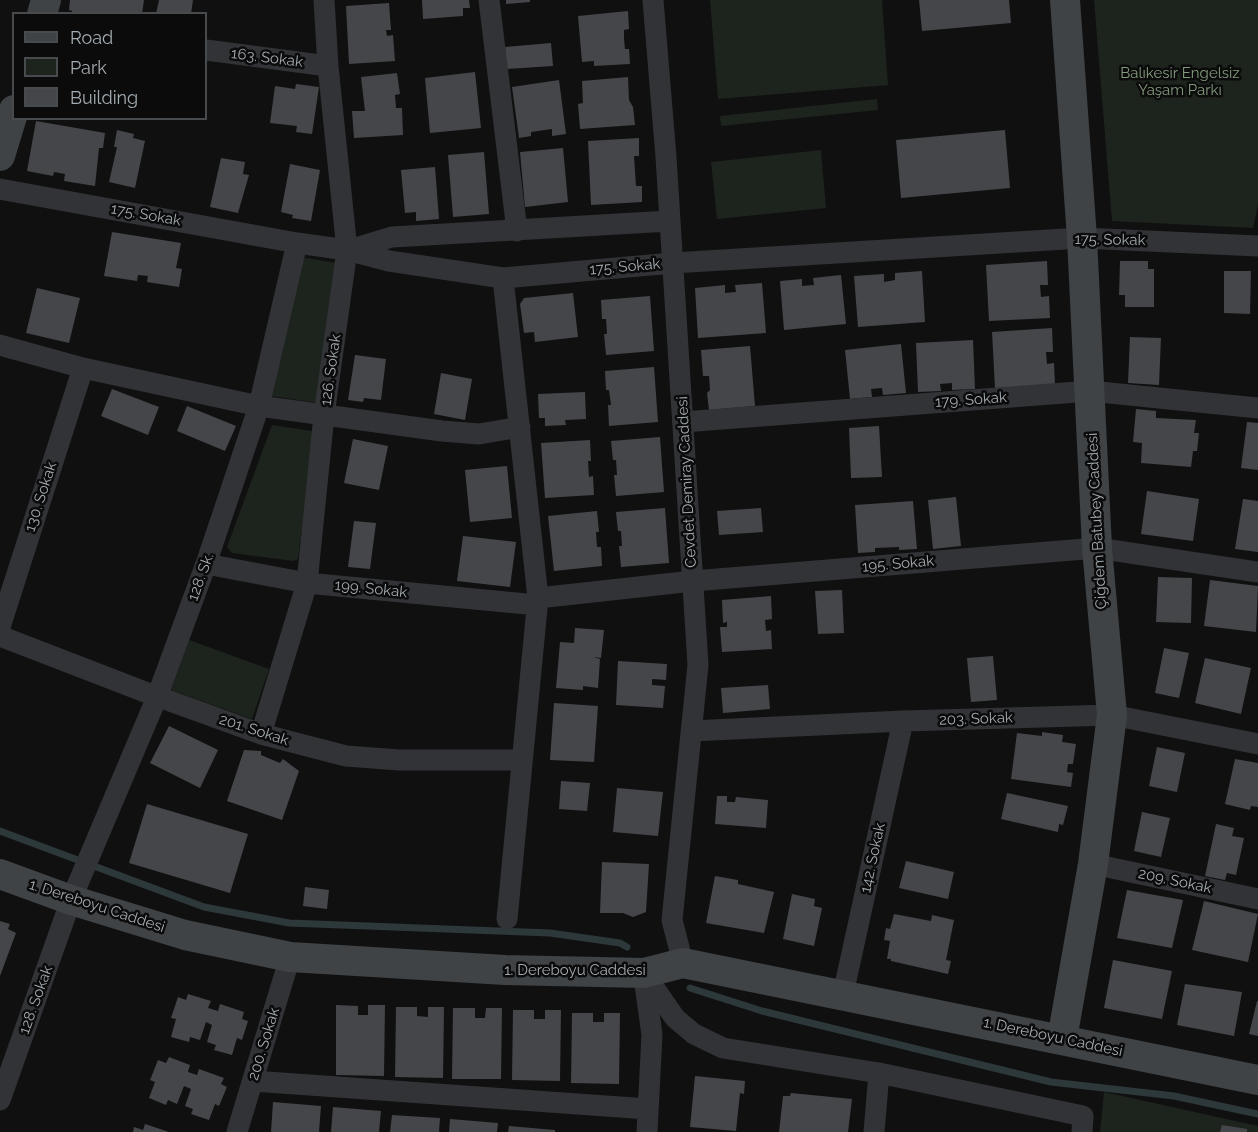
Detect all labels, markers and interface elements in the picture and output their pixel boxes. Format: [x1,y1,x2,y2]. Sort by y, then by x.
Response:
legend [12,12,207,120]
text: Road [70,27,113,48]
street label: 163. Sokak [230,45,304,71]
text: Park [70,57,107,78]
park label: Balıkesir Engelsiz Yaşam Parkı [1120,64,1240,99]
text: Building [70,87,138,108]
street label: 175. Sokak [109,200,183,230]
street label: 175. Sokak [1074,230,1146,250]
street label: 175. Sokak [589,255,661,279]
street label: 126. Sokak [317,333,345,407]
street label: 179. Sokak [935,389,1007,411]
street label: Cevdet Demiray Caddesi [674,396,700,568]
street label: Çiğdem Batubey Caddesi [1083,432,1111,610]
street label: 130. Sokak [21,460,61,534]
street label: 128. Sk. [184,551,218,603]
street label: 195. Sokak [861,552,935,576]
street label: 199. Sokak [334,576,408,602]
street label: 203. Sokak [939,709,1013,729]
street label: 201. Sokak [217,710,291,750]
street label: 142. Sokak [857,821,889,895]
street label: 209. Sokak [1137,864,1213,898]
street label: 1. Dereboyu Caddesi [27,876,167,936]
street label: 1. Dereboyu Caddesi [504,961,646,979]
street label: 128. Sokak [15,963,57,1037]
street label: 200. Sokak [244,1006,284,1082]
street label: 1. Dereboyu Caddesi [982,1013,1124,1061]

